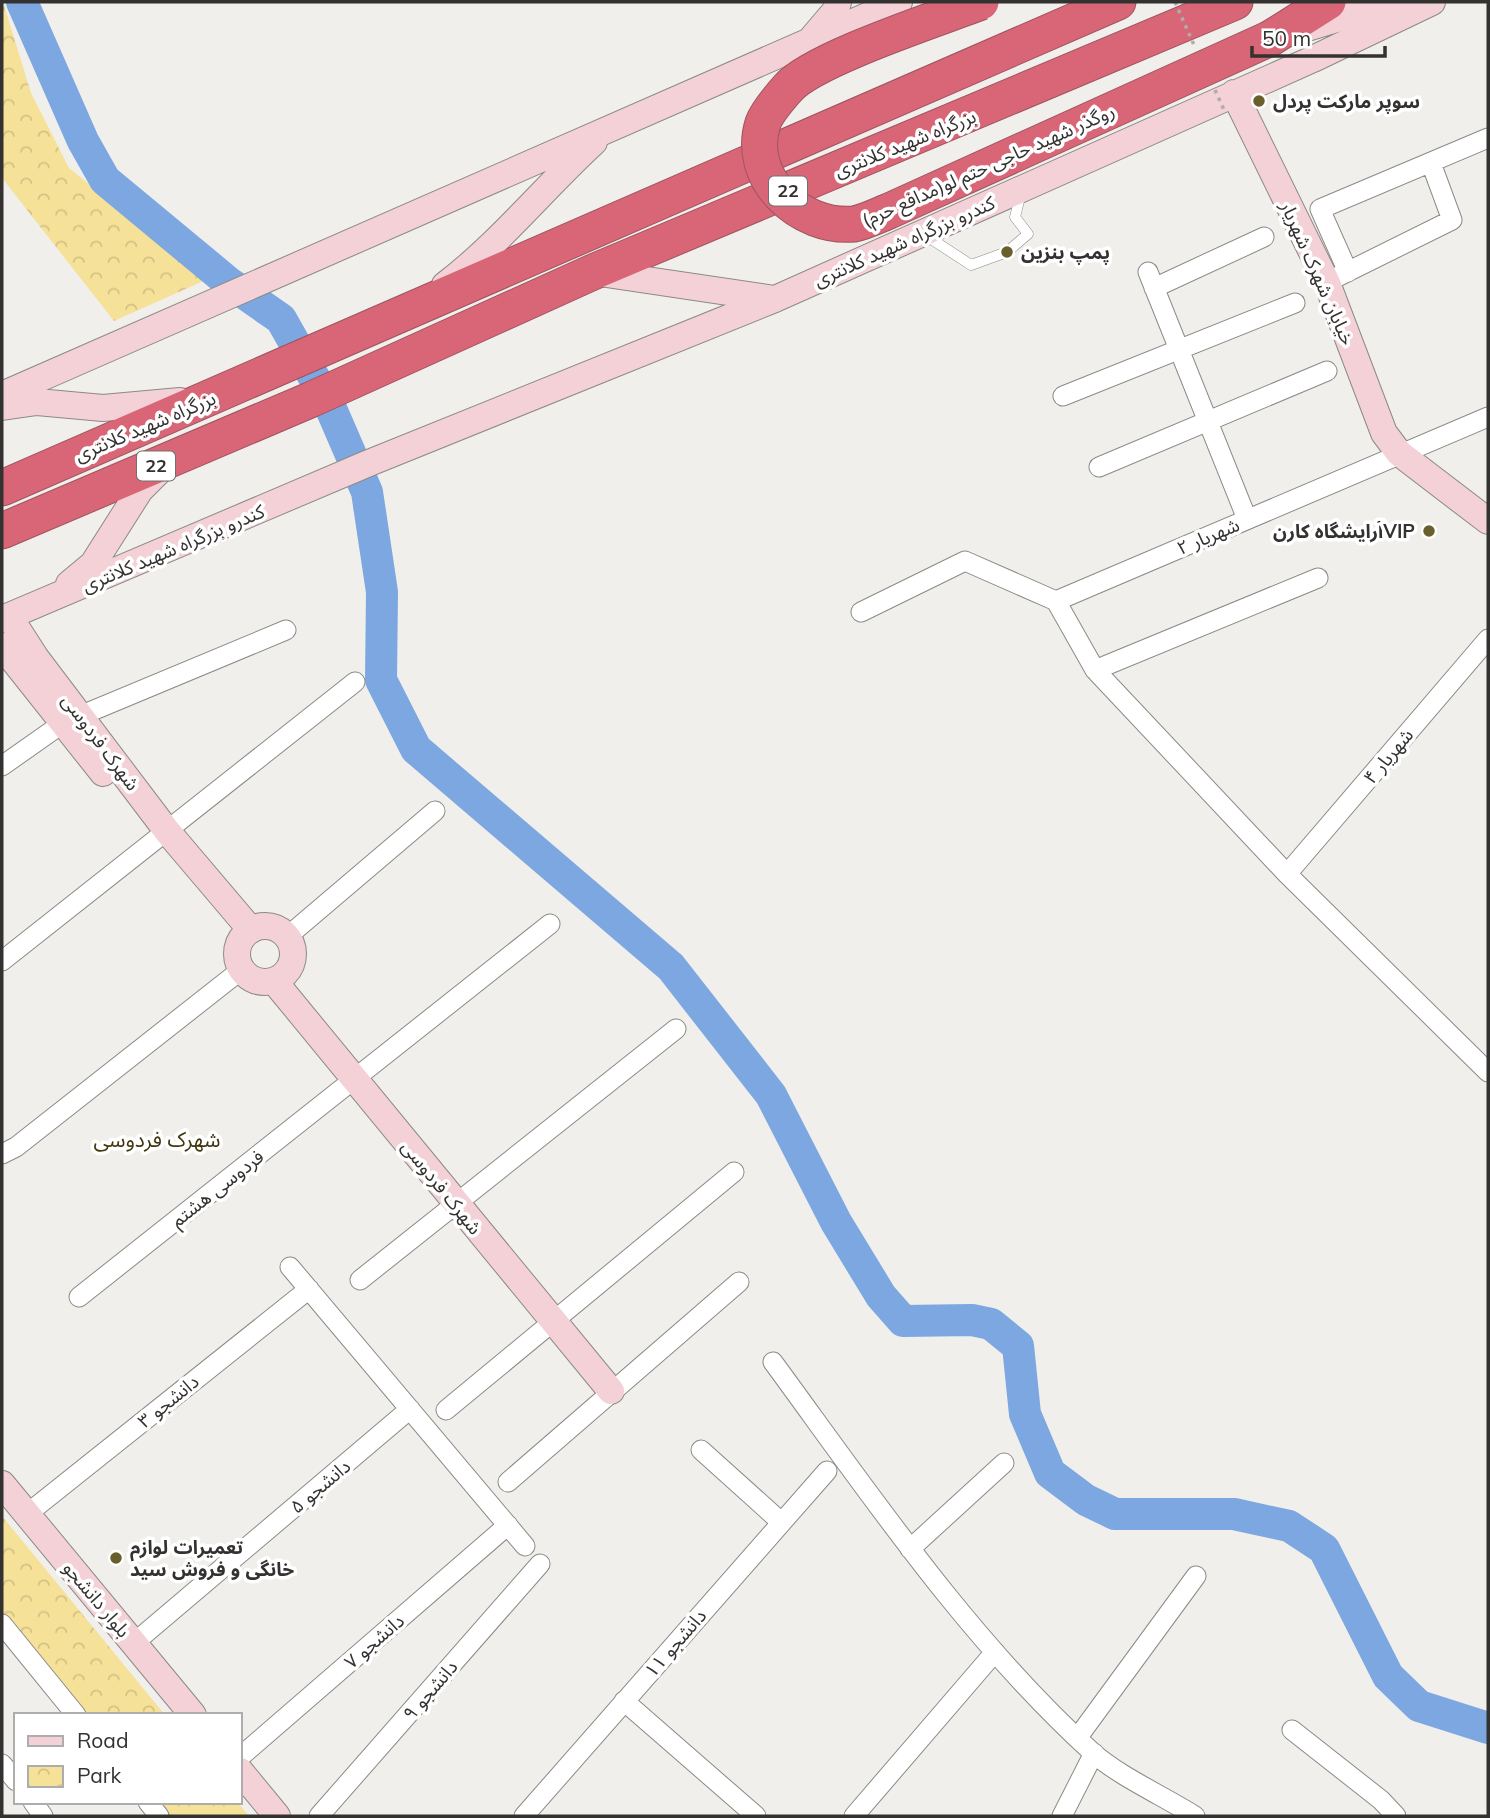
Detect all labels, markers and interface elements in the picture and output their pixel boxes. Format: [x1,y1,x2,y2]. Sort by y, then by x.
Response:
scale bar [1252,14,1385,58]
text: 50 m [1262,25,1311,51]
place label: سوپر مارکت پردل [1273,89,1420,114]
marker: سوپر مارکت پردل [1251,93,1267,109]
street label: روگذر شهید حاجی حتم لو(مدافع حرم) [858,98,1119,234]
street label: بزرگراه شهید کلانتری [831,104,979,182]
road number: 22 [769,176,807,206]
street label: کندرو بزرگراه شهید کلانتری [810,190,999,292]
street label: خیابان شهرک شهریار [1275,196,1360,349]
place label: پمپ بنزین [1021,240,1110,265]
marker: پمپ بنزین [999,244,1015,260]
street label: بزرگراه شهید کلانتری [71,385,219,467]
road number: 22 [137,452,175,480]
street label: کندرو بزرگراه شهید کلانتری [78,498,269,597]
street label: ۲ شهریار [1173,512,1243,560]
place label: آرایشگاه کارنVIP [1273,519,1415,543]
marker: آرایشگاه کارنVIP [1421,523,1437,539]
street label: شهرک فردوسی [57,689,145,795]
street label: شهریار ۴ [1358,723,1418,789]
district label: شهرک فردوسی [94,1126,220,1152]
street label: شهرک فردوسی [397,1135,487,1239]
street label: فردوسی هشتم [166,1144,270,1234]
street label: دانشجو ۳ [133,1369,203,1433]
street label: دانشجو ۵ [285,1454,355,1518]
place label: تعمیرات لوازم خانگی و فروش سید [130,1535,294,1581]
marker: تعمیرات لوازم خانگی و فروش سید [108,1550,124,1566]
street label: بلوار دانشجو [58,1556,136,1642]
street label: دانشجو ۱۱ [639,1604,711,1682]
street label: دانشجو ۷ [339,1608,409,1674]
street label: دانشجو ۹ [397,1655,463,1725]
legend [14,1713,242,1804]
text: Road [77,1727,128,1753]
text: Park [77,1762,121,1788]

